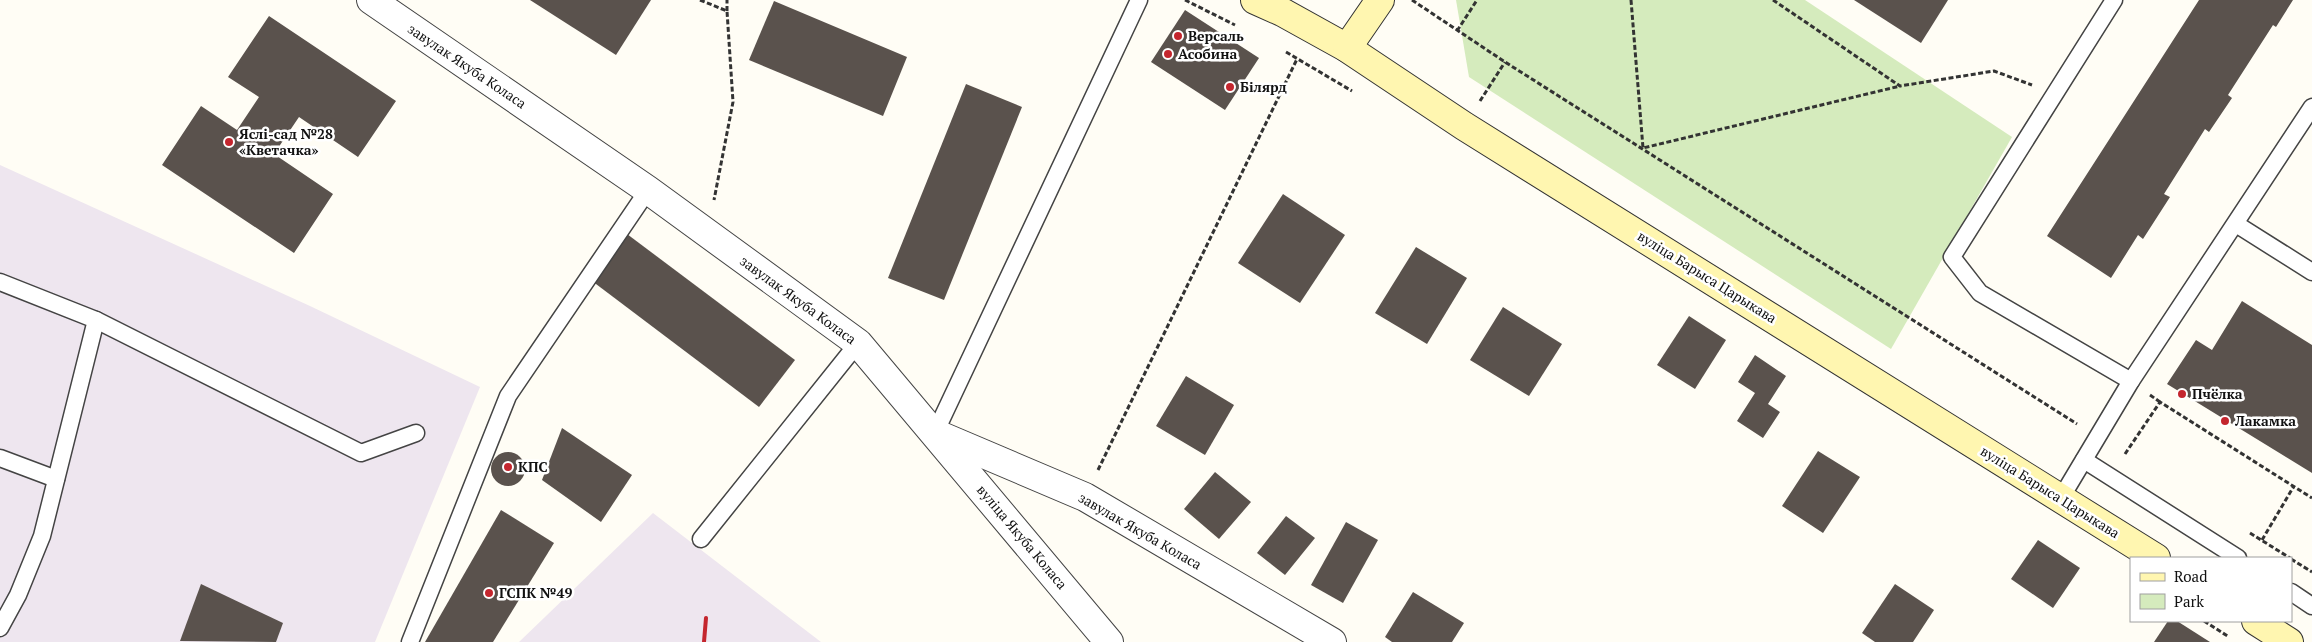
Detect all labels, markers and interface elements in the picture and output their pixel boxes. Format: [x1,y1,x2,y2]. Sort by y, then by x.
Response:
street label: завулак Якуба Коласа [404,19,530,112]
place label: Версаль [1188,26,1244,45]
marker: Версаль [1172,30,1184,42]
place label: Асобина [1178,44,1237,63]
marker: Асобина [1162,48,1174,60]
place label: Білярд [1240,77,1287,96]
marker: Білярд [1224,81,1236,93]
place label: Яслі-сад №28 «Кветачка» [239,124,333,159]
marker: Яслі-сад №28 «Кветачка» [223,136,235,148]
street label: вуліца Барыса Царыкава [1634,226,1780,327]
street label: завулак Якуба Коласа [736,251,860,348]
place label: Пчёлка [2192,384,2243,403]
marker: Пчёлка [2176,388,2188,400]
place label: Лакамка [2234,411,2296,430]
marker: Лакамка [2219,415,2231,427]
street label: вуліца Барыса Царыкава [1977,441,2123,542]
place label: КПС [518,457,548,476]
marker: КПС [502,461,514,473]
street label: вуліца Якуба Коласа [973,480,1072,593]
street label: завулак Якуба Коласа [1075,488,1205,574]
legend [2130,557,2292,622]
text: Road [2174,566,2207,586]
place label: ГСПК №49 [499,583,572,602]
marker: ГСПК №49 [483,587,495,599]
text: Park [2174,591,2204,611]

